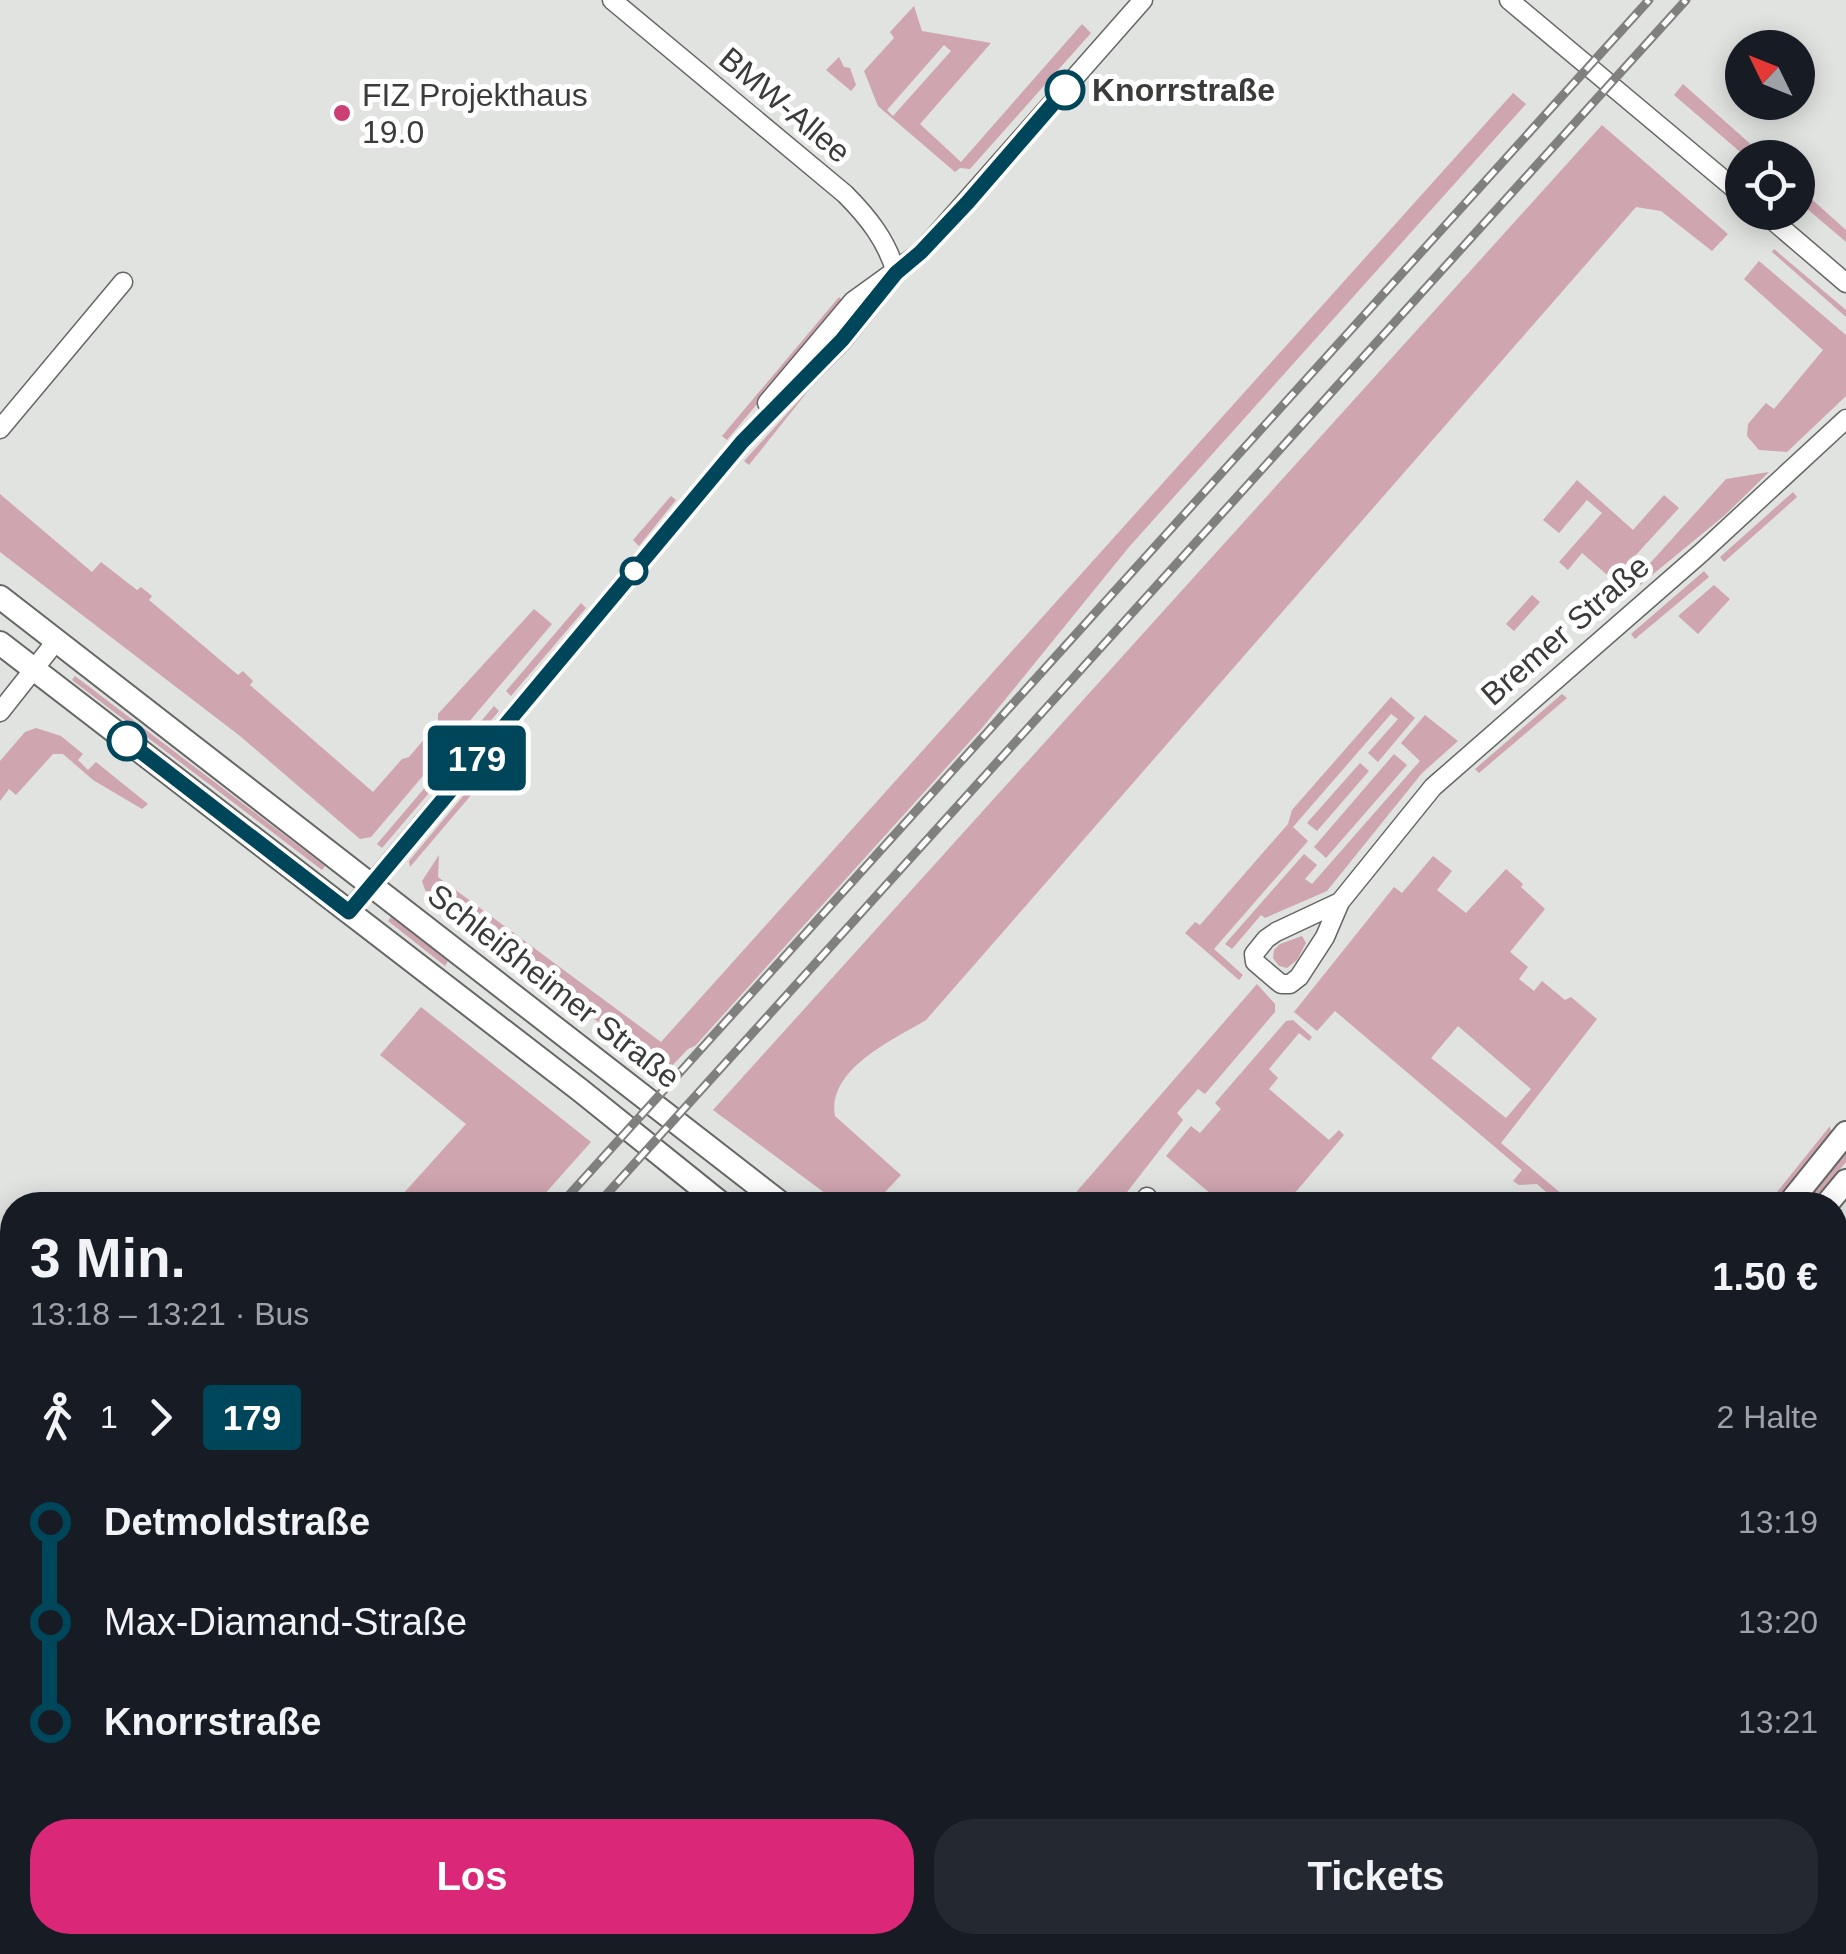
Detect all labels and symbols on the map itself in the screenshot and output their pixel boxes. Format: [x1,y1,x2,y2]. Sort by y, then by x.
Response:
north arrow [1725,30,1815,120]
street label: BMW-Allee [712,40,858,170]
marker: Knorrstraße [1046,71,1084,109]
place label: Knorrstraße [1092,72,1275,108]
place label: FIZ Projekthaus 19.0 [362,77,588,150]
marker: FIZ Projekthaus 19.0 [331,102,353,124]
street label: Bremer Straße [1474,548,1656,712]
unlabelled marker [621,558,647,584]
unlabelled marker [108,722,146,760]
line badge: 179 [420,726,534,790]
street label: Schleißheimer Straße [421,877,687,1095]

